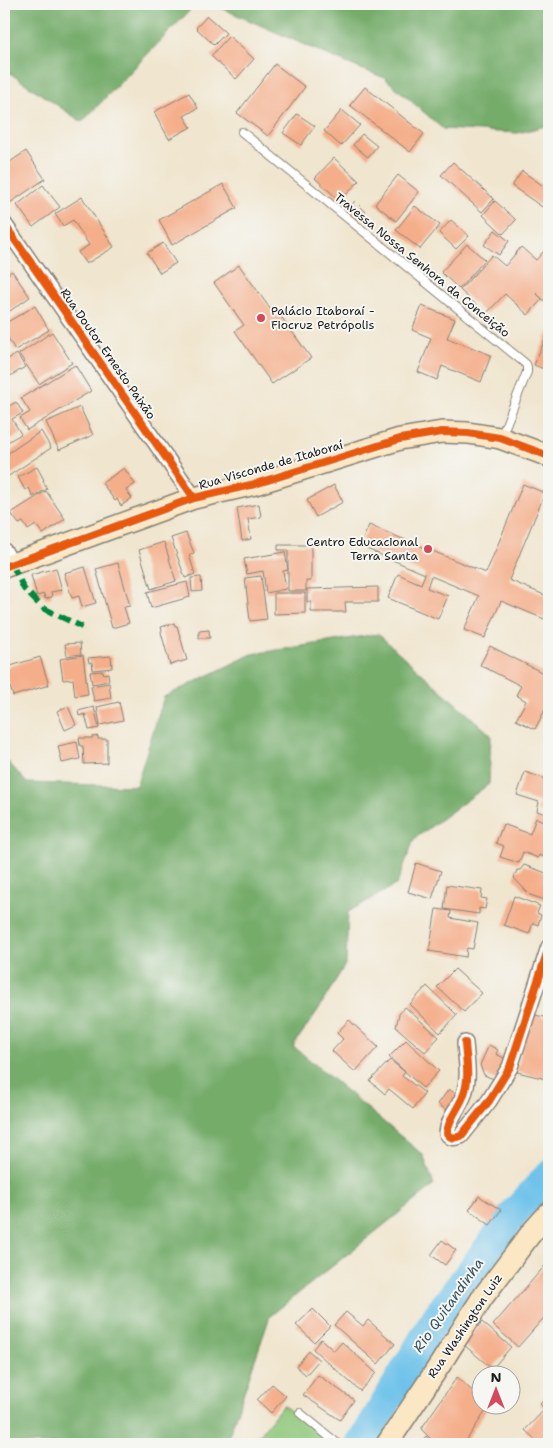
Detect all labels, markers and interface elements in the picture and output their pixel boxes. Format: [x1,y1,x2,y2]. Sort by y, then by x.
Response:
street label: Travessa Nossa Senhora da Conceição [331,189,513,341]
street label: Rua Doutor Ernesto Paixão [57,285,159,423]
place label: Palácio Itaboraí - Fiocruz Petrópolis [271,303,375,333]
marker: Palácio Itaboraí - Fiocruz Petrópolis [255,312,267,324]
street label: Rua Visconde de Itaboraí [197,437,346,493]
place label: Centro Educacional Terra Santa [306,534,419,564]
marker: Centro Educacional Terra Santa [422,543,434,555]
water label: Rio Quitandinha [409,1254,487,1356]
street label: Rua Washington Luiz [424,1271,506,1381]
north arrow [470,1366,520,1416]
text: N [490,1368,502,1386]

